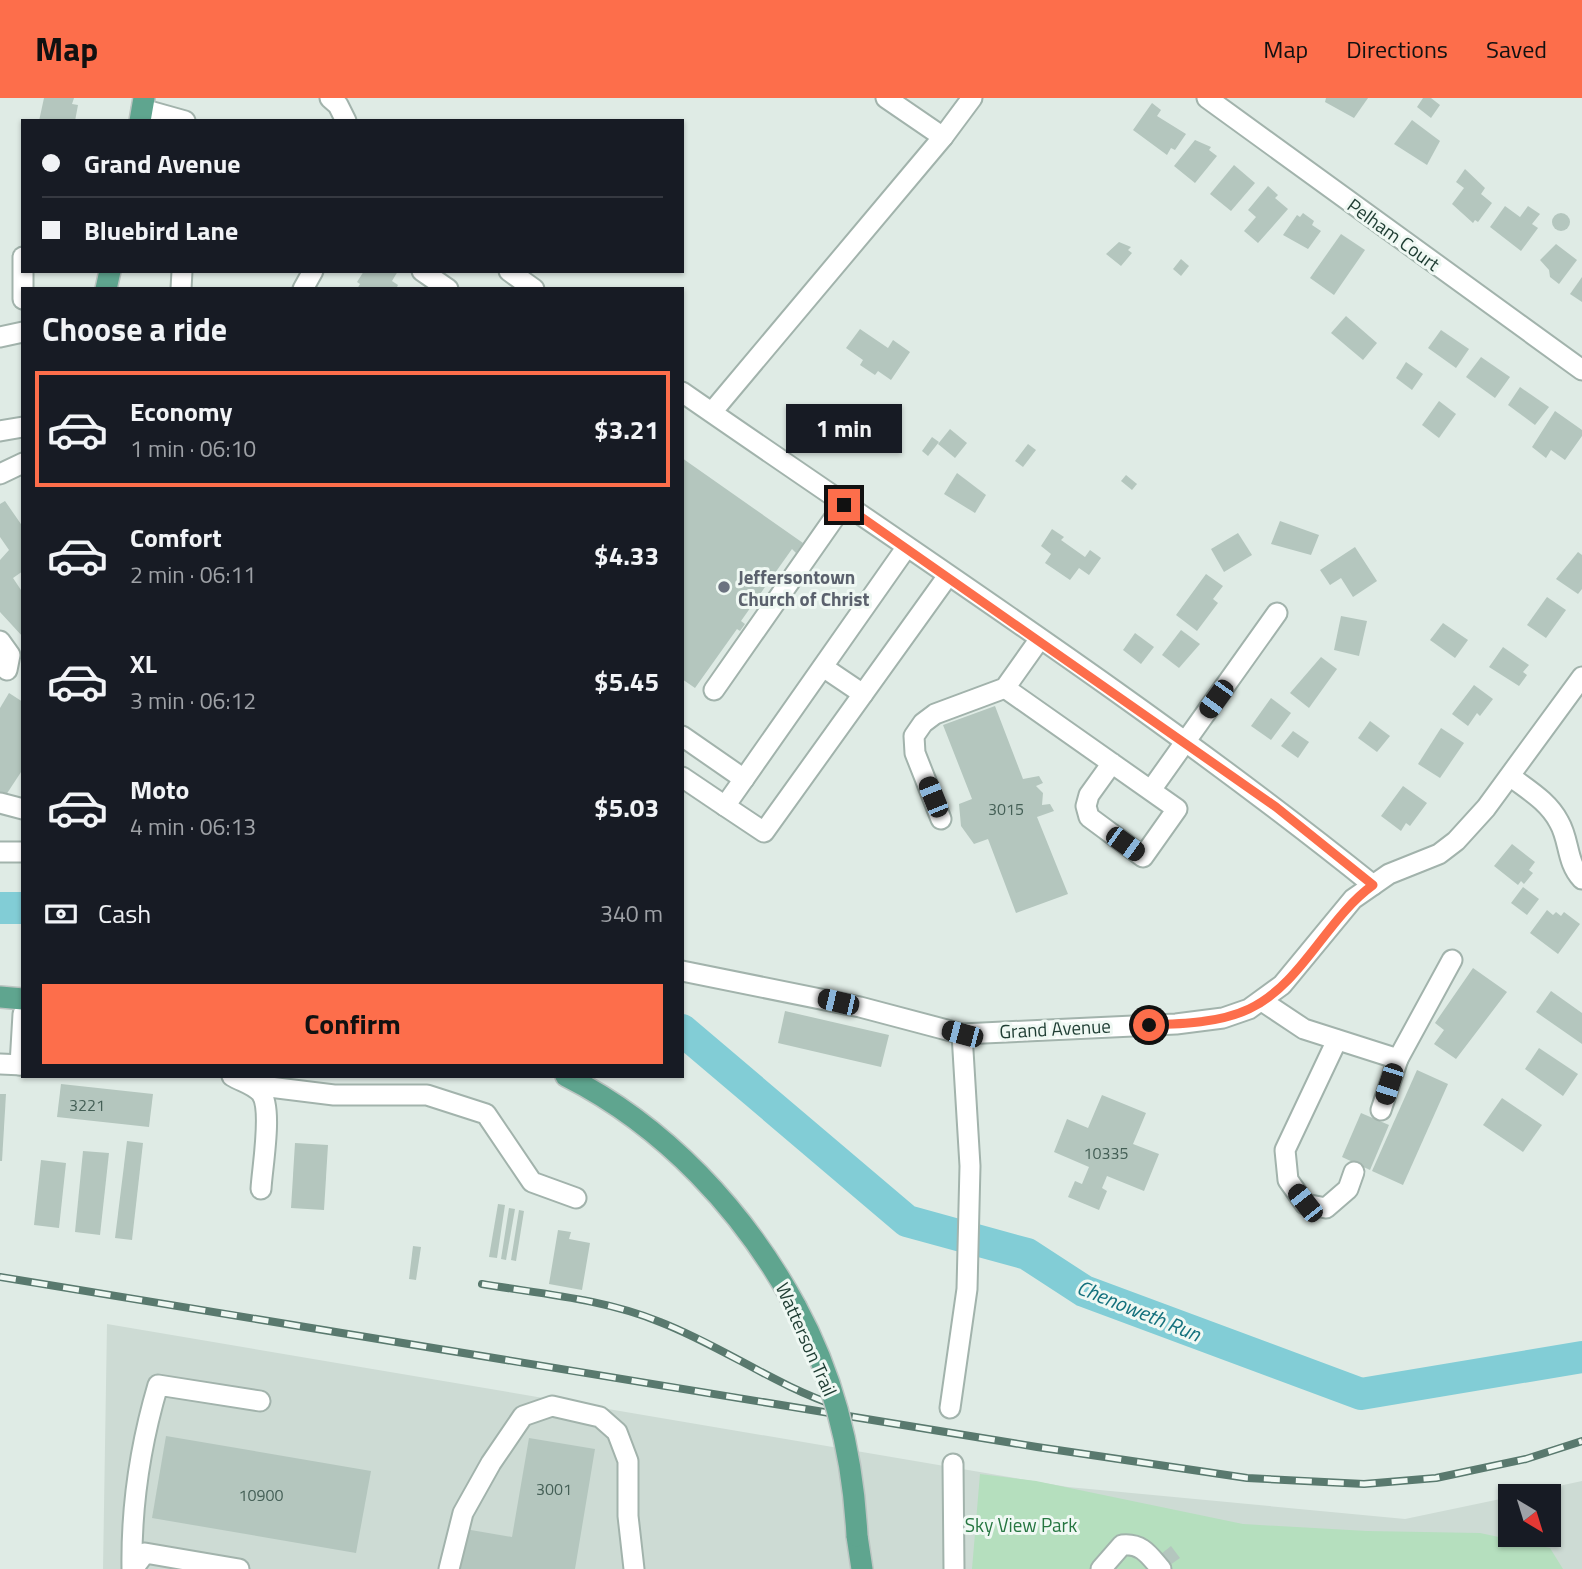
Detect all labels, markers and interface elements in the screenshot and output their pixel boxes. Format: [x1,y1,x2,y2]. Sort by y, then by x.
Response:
text: Map [35,24,98,74]
text: Map [1263,31,1308,67]
text: Directions [1346,31,1448,67]
text: Saved [1486,31,1547,67]
text: Grand Avenue [84,144,241,183]
street label: Pelham Court [1342,190,1447,278]
text: Bluebird Lane [84,211,238,250]
text: Choose a ride [42,305,227,353]
text: Economy [130,392,232,431]
icon: car [46,398,109,461]
callout: 1 min [786,404,902,452]
text: $3.21 [594,410,659,449]
text: 1 min [816,411,872,446]
text: 1 min · 06:10 [130,431,256,466]
route end [828,489,860,521]
text: Comfort [130,518,222,557]
icon: car [46,524,109,587]
text: $4.33 [594,536,659,575]
text: 2 min · 06:11 [130,557,256,592]
place label: Jeffersontown Church of Christ [738,562,869,613]
marker: Jeffersontown Church of Christ [716,579,732,595]
text: XL [130,644,157,683]
icon: car [46,650,109,713]
text: $5.45 [594,662,659,701]
car [1196,676,1237,722]
text: 3 min · 06:12 [130,683,256,718]
text: Moto [130,770,189,809]
car [916,774,951,820]
icon: car [46,776,109,839]
text: $5.03 [594,788,659,827]
house number: 3015 [988,797,1024,821]
text: 4 min · 06:13 [130,809,256,844]
car [1102,823,1149,865]
text: Cash [98,894,151,933]
icon: cash [42,895,80,933]
text: 340 m [600,896,663,931]
button: Confirm [42,984,663,1064]
car [816,987,861,1017]
route start [1133,1009,1165,1041]
street label: Grand Avenue [998,1011,1112,1045]
car [939,1018,986,1050]
car [1373,1061,1406,1107]
house number: 3221 [69,1093,105,1117]
house number: 10335 [1084,1141,1128,1165]
car [1284,1180,1327,1226]
water label: Chenoweth Run [1072,1271,1206,1350]
street label: Watterson Trail [769,1277,845,1401]
house number: 3001 [536,1477,572,1501]
house number: 10900 [239,1483,283,1507]
north arrow [1498,1484,1561,1547]
map controls [1498,1484,1561,1547]
park label: Sky View Park [965,1510,1077,1539]

